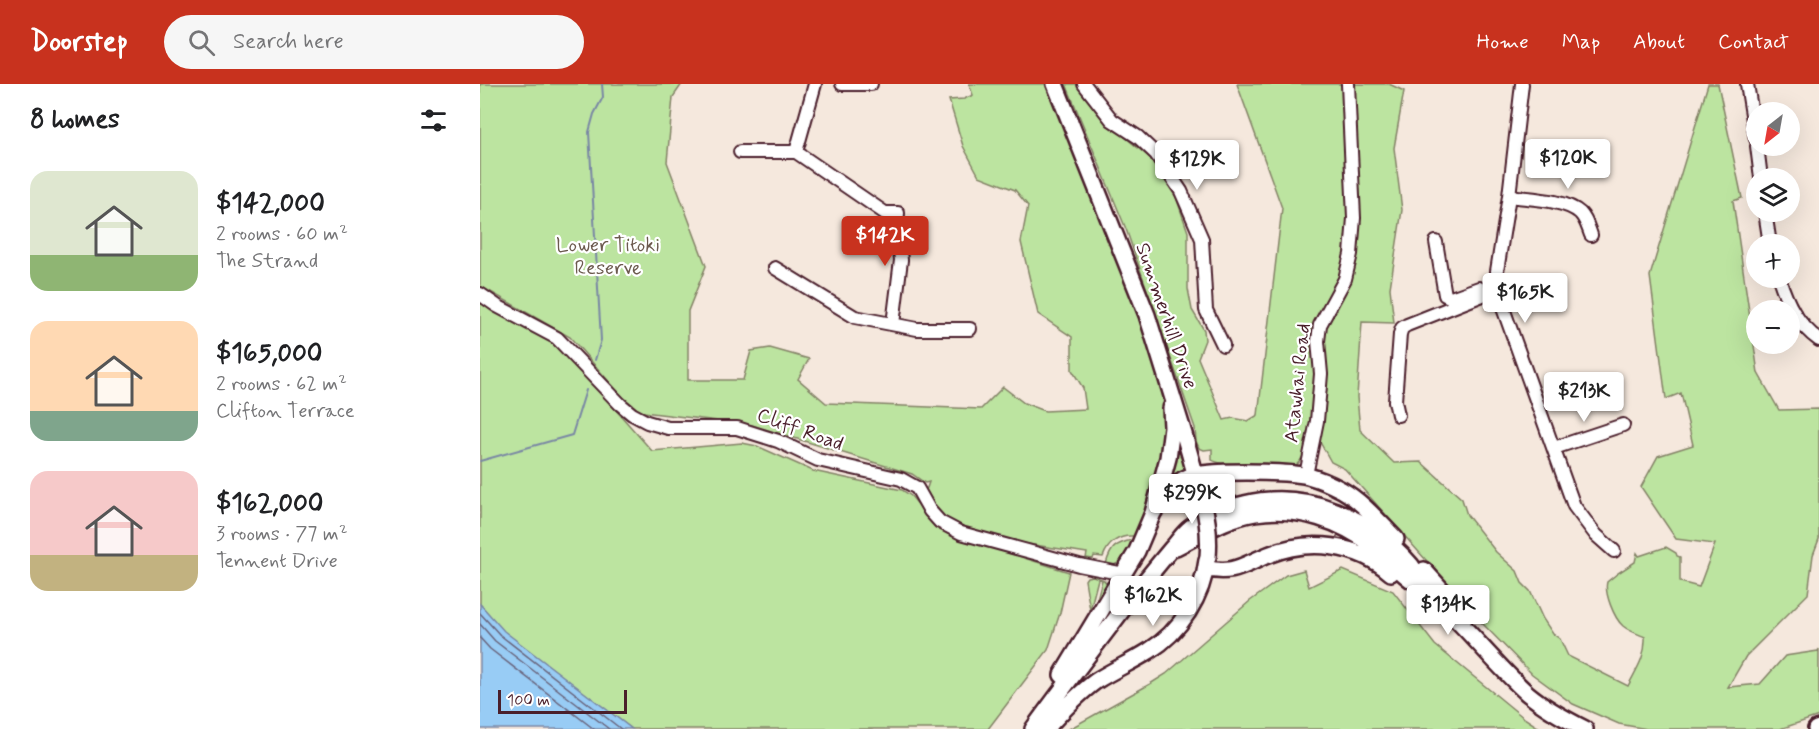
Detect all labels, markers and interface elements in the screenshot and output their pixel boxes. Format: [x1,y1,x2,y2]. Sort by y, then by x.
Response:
search box [164,15,584,69]
text: Doorstep [30,24,128,61]
icon: search [185,26,218,59]
text: Search here [233,28,344,56]
text: Home [1477,28,1529,56]
text: Map [1562,28,1600,56]
text: About [1633,28,1685,56]
text: Contact [1718,28,1789,56]
north arrow [1746,102,1800,156]
map controls [1746,102,1800,354]
text: 8 homes [30,103,120,137]
icon: filters [417,104,450,137]
pin: $120K [1526,139,1610,190]
pin: $129K [1155,140,1239,191]
text: $120K [1539,145,1597,172]
text: $129K [1169,146,1225,173]
button: layers [1746,168,1800,222]
text: $142,000 [216,187,325,221]
icon: home [78,195,150,267]
pin: $142K [843,216,927,267]
text: 2 rooms · 60 m² [216,221,348,248]
text: $142K [856,222,914,249]
park label: Lower Titoki Reserve [556,232,660,282]
button: + [1746,234,1800,288]
street label: Summerhill Drive [1128,239,1204,393]
text: The Strand [216,248,318,275]
pin: $165K [1483,273,1567,324]
text: $165K [1497,279,1554,306]
button: − [1746,300,1800,354]
street label: Atawhai Road [1278,322,1318,444]
text: $165,000 [216,337,322,371]
icon: home [78,345,150,417]
text: 2 rooms · 62 m² [216,371,347,398]
pin: $213K [1542,372,1626,423]
text: $213K [1558,378,1610,405]
text: Clifton Terrace [216,398,355,425]
street label: Cliff Road [753,402,847,458]
pin: $299K [1150,474,1234,525]
text: $299K [1163,480,1221,507]
text: $162,000 [216,487,323,521]
icon: home [78,495,150,567]
text: 3 rooms · 77 m² [216,521,348,548]
text: Tennent Drive [216,548,338,575]
pin: $162K [1111,576,1195,627]
text: $162K [1124,582,1182,609]
pin: $134K [1406,585,1490,636]
text: $134K [1420,591,1476,618]
scale bar [498,687,627,714]
text: 100 m [507,690,550,711]

